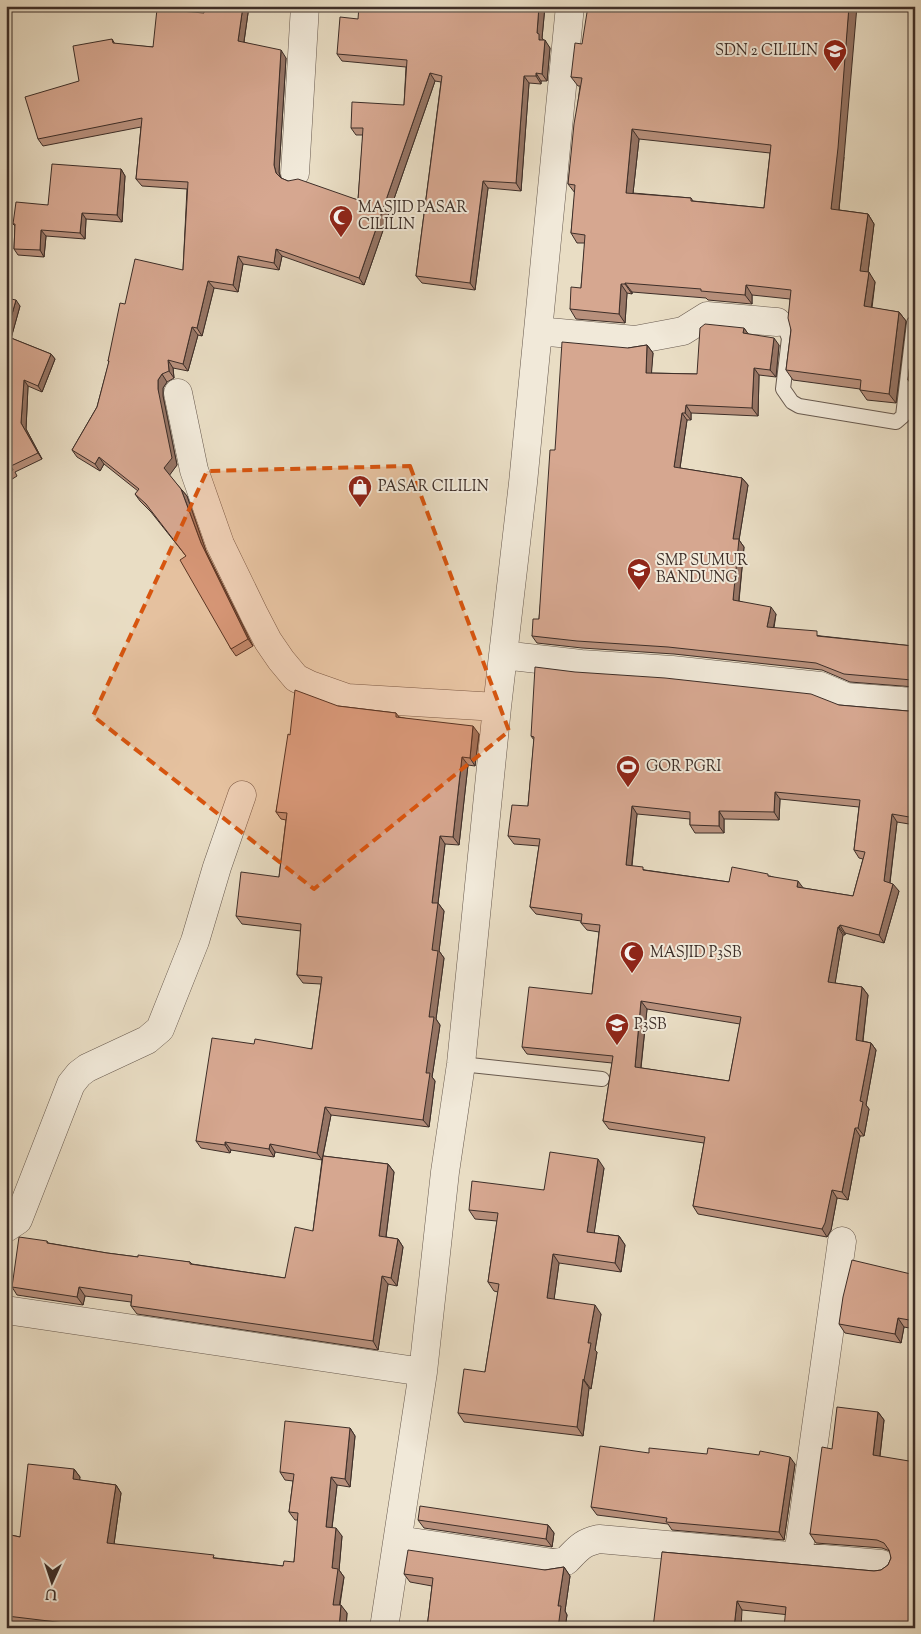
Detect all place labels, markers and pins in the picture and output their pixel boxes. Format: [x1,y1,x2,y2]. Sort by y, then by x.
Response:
school or university icon: SDN 2 CILILIN [822,38,848,72]
place label: SDN 2 CILILIN [715,41,818,62]
place label: MASJID PASAR CILILIN [358,198,468,236]
mosque icon: MASJID PASAR CILILIN [328,204,354,238]
shop icon: PASAR CILILIN [347,474,373,508]
place label: PASAR CILILIN [378,477,489,498]
place label: SMP SUMUR BANDUNG [656,551,748,589]
school or university icon: SMP SUMUR BANDUNG [626,557,652,591]
sports icon: GOR PGRI [615,754,641,788]
place label: GOR PGRI [646,757,722,778]
mosque icon: MASJID P3SB [619,940,645,974]
place label: MASJID P3SB [650,943,742,964]
school or university icon: P3SB [604,1012,630,1046]
place label: P3SB [634,1015,667,1036]

